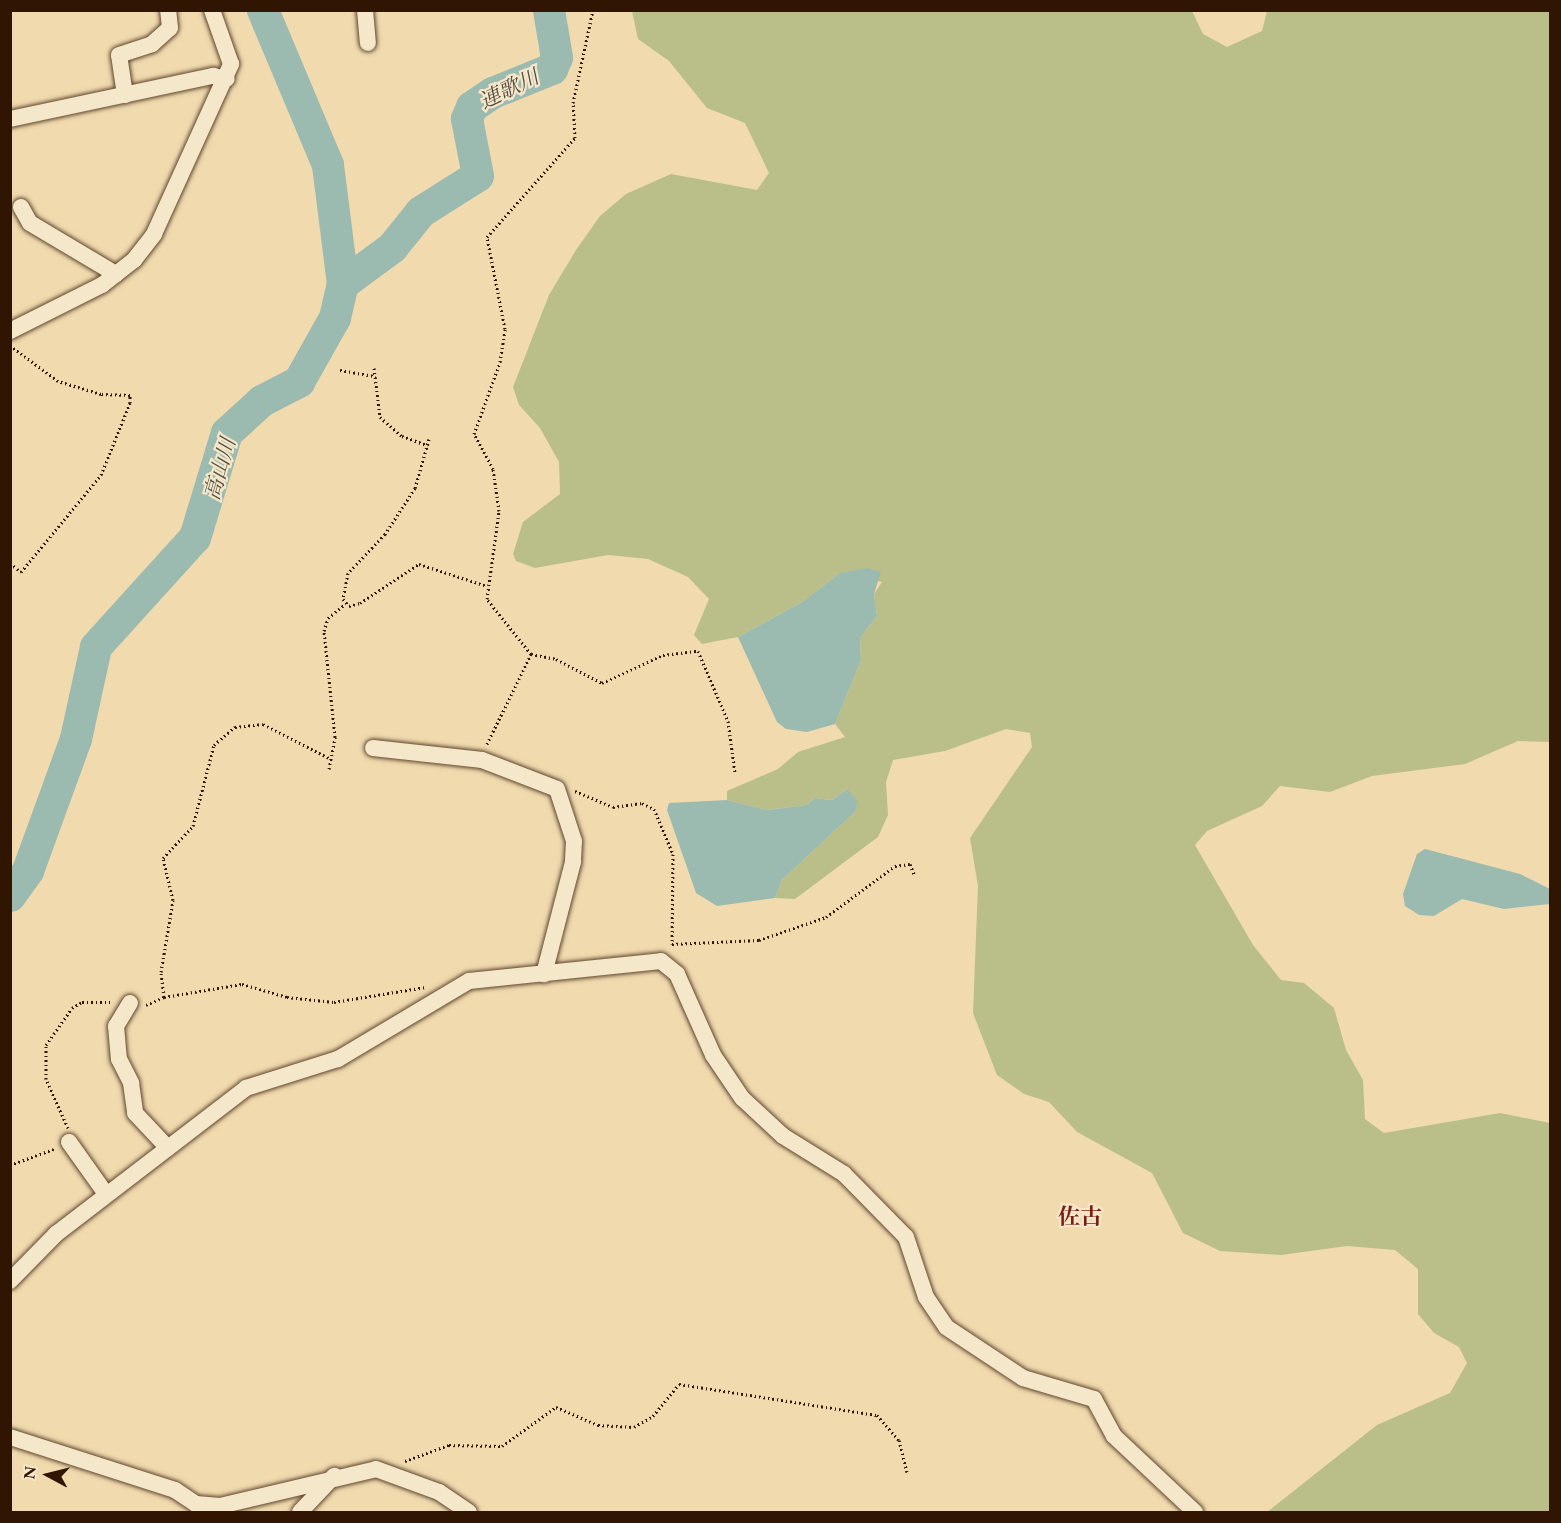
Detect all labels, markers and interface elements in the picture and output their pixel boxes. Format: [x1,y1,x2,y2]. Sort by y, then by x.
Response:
water label: 連歌川 [475,64,543,114]
water label: 高山川 [199,435,241,503]
district label: 佐古 [1058,1204,1102,1230]
north arrow [18,1445,78,1505]
text: N [18,1465,41,1480]

